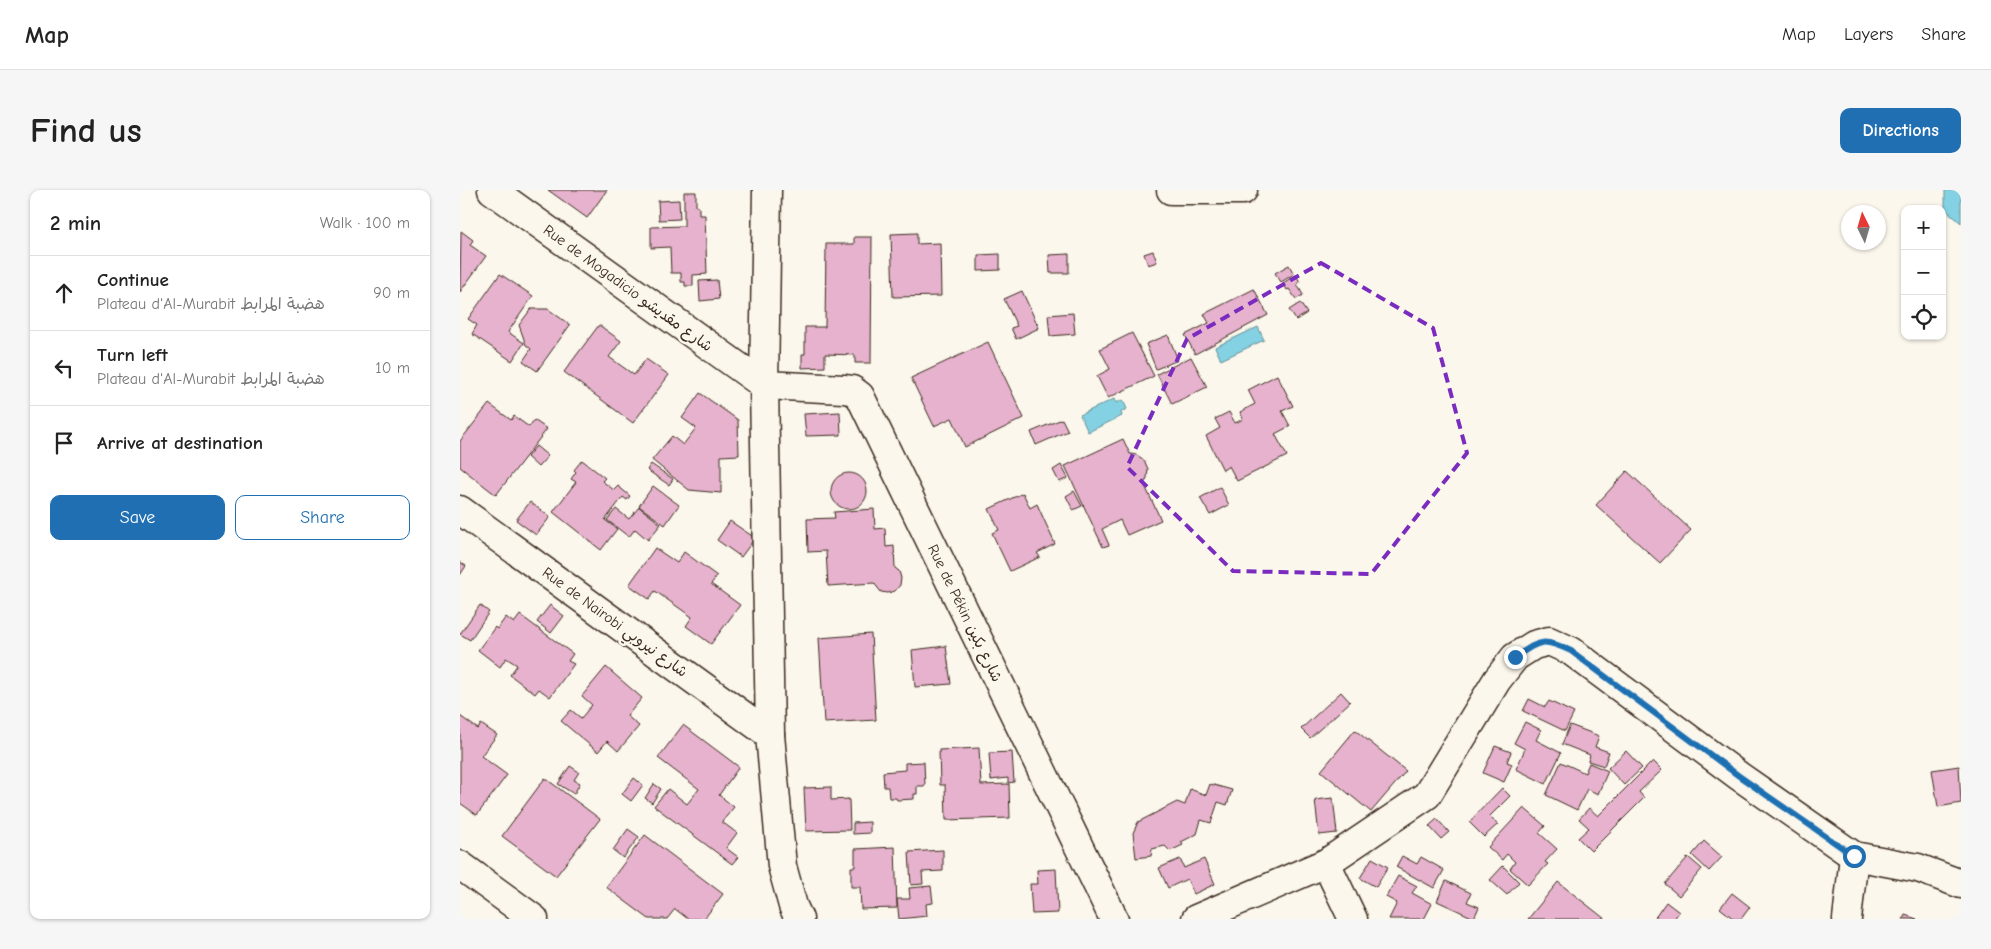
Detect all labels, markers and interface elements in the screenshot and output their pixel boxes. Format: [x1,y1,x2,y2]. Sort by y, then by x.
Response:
text: Map [25,21,69,49]
text: Map [1782,24,1816,45]
text: Layers [1844,24,1893,45]
text: Share [1921,24,1966,45]
button: Directions [1840,108,1961,153]
text: Find us [30,110,142,151]
north arrow [1841,205,1886,250]
map controls [1901,205,1946,340]
button: + [1901,205,1946,250]
text: 2 min [50,211,101,235]
text: Walk · 100 m [320,214,410,232]
street label: Rue de Mogadicio شارع مقديشو [539,221,716,356]
button: − [1901,250,1946,295]
text: Continue [97,269,169,291]
icon: ahead [50,279,78,307]
text: 90 m [373,284,410,302]
text: Plateau d'Al-Murabit هضبة المرابط [97,295,325,313]
button: locate [1901,295,1946,340]
text: Turn left [97,344,168,366]
icon: left [50,354,78,382]
text: 10 m [375,359,410,377]
text: Plateau d'Al-Murabit هضبة المرابط [97,370,325,388]
icon: arrive [50,429,78,457]
text: Arrive at destination [97,432,263,454]
button: Save [50,495,225,540]
button: Share [235,495,410,540]
street label: Rue de Pékin شارع بكين [923,541,1006,685]
street label: Rue de Nairobi شارع نيروبي [536,563,691,684]
route end [1504,646,1527,669]
route start [1843,845,1866,868]

